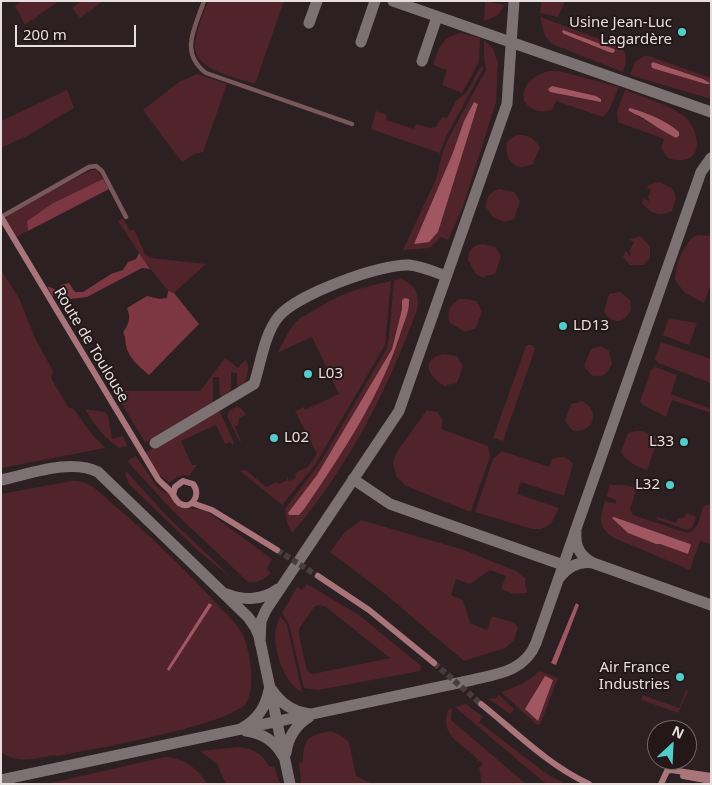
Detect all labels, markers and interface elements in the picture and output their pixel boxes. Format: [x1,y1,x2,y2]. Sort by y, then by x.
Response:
place label: Usine Jean-Luc Lagardère [569,14,672,49]
scale bar [18,15,139,47]
text: 200 m [23,24,67,44]
marker: Usine Jean-Luc Lagardère [676,26,688,38]
street label: Route de Toulouse [50,284,132,406]
place label: LD13 [573,317,609,335]
marker: LD13 [557,320,569,332]
place label: L03 [318,365,343,383]
marker: L03 [302,368,314,380]
place label: L02 [284,429,309,447]
marker: L02 [268,432,280,444]
place label: L33 [649,433,674,451]
marker: L33 [678,436,690,448]
place label: L32 [635,476,660,494]
marker: L32 [664,479,676,491]
place label: Air France Industries [599,659,670,694]
marker: Air France Industries [674,671,686,683]
north arrow [647,720,697,770]
text: N [669,721,687,743]

